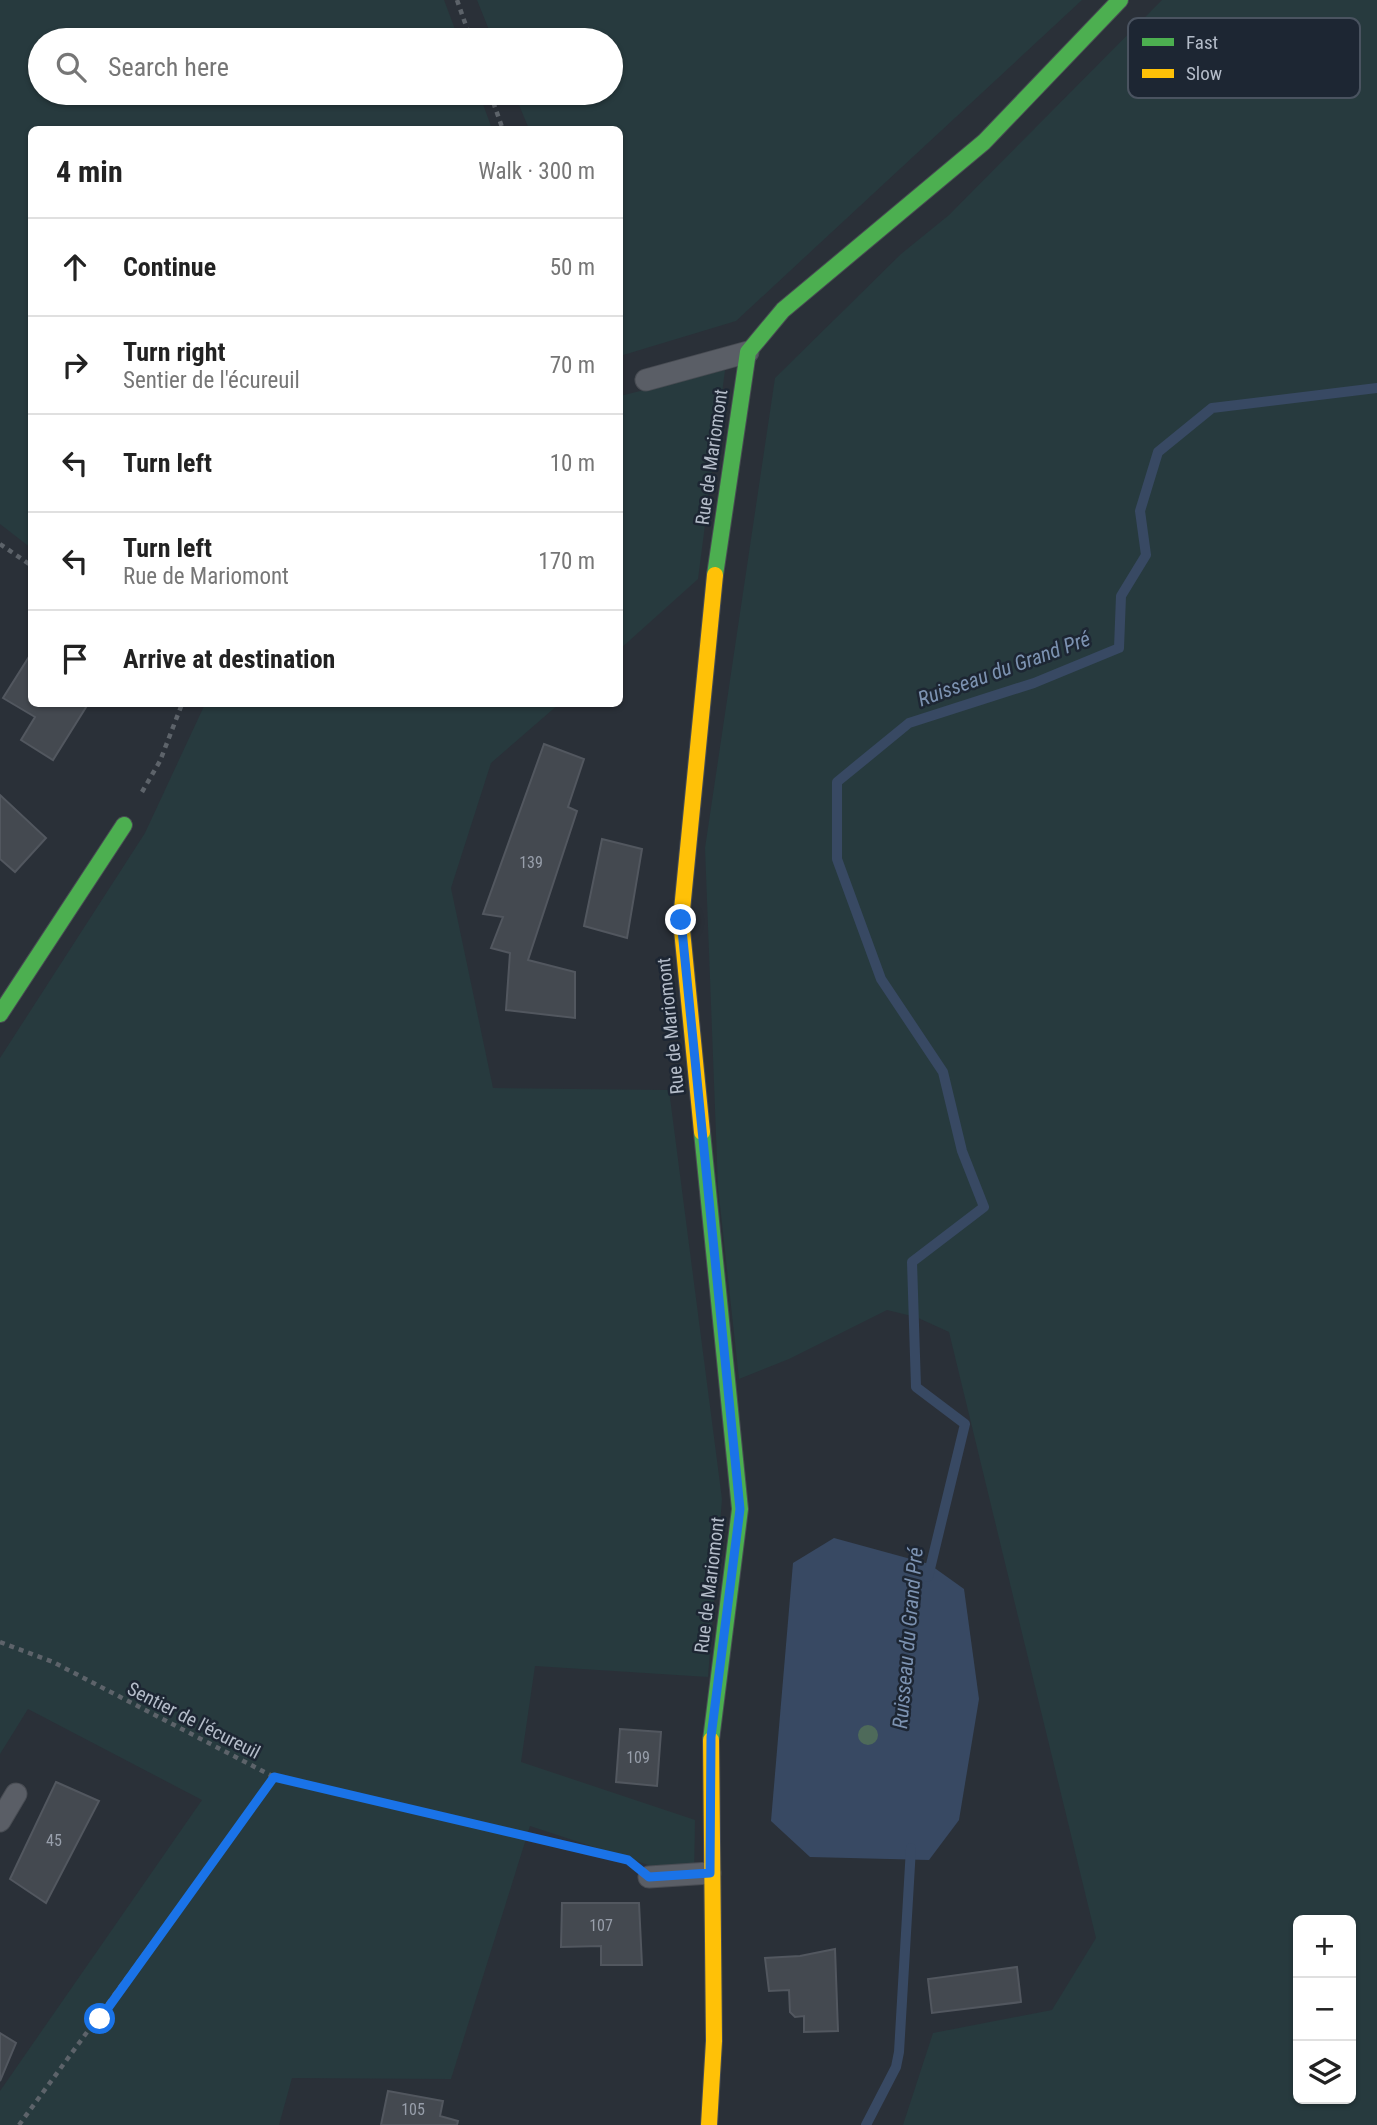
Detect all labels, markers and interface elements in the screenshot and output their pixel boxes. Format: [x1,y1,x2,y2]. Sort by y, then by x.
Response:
legend [1128,18,1360,98]
search box [28,28,623,105]
text: Fast [1186,31,1218,54]
icon: search [52,48,90,86]
text: Search here [108,52,229,82]
text: Slow [1186,62,1222,85]
text: 4 min [56,154,123,189]
text: Walk · 300 m [478,158,595,185]
icon: ahead [56,248,94,286]
text: Continue [123,252,216,282]
text: 50 m [550,254,595,281]
text: Turn right [123,337,225,367]
icon: right [56,346,94,384]
text: 70 m [550,352,595,379]
text: Sentier de l'écureuil [123,367,300,394]
street label: Rue de Mariomont [691,388,732,527]
icon: left [56,444,94,482]
text: Turn left [123,448,212,478]
text: 10 m [550,450,595,477]
text: Turn left [123,533,212,563]
icon: left [56,542,94,580]
text: 170 m [538,548,595,575]
text: Rue de Mariomont [123,563,289,590]
water label: Ruisseau du Grand Pré [914,626,1094,711]
icon: arrive [56,640,94,678]
text: Arrive at destination [123,644,335,674]
house number: 139 [519,853,543,872]
route end [665,904,696,935]
street label: Rue de Mariomont [652,957,689,1095]
street label: Rue de Mariomont [690,1516,729,1654]
water label: Ruisseau du Grand Pré [888,1546,928,1730]
street label: Sentier de l'écureuil [123,1677,264,1764]
house number: 109 [626,1748,650,1767]
house number: 45 [46,1831,62,1850]
map controls [1293,1915,1356,2104]
button: + [1293,1915,1356,1978]
house number: 107 [589,1916,613,1935]
button: − [1293,1978,1356,2041]
route start [84,2003,115,2034]
button: layers [1293,2041,1356,2104]
house number: 105 [401,2100,425,2119]

